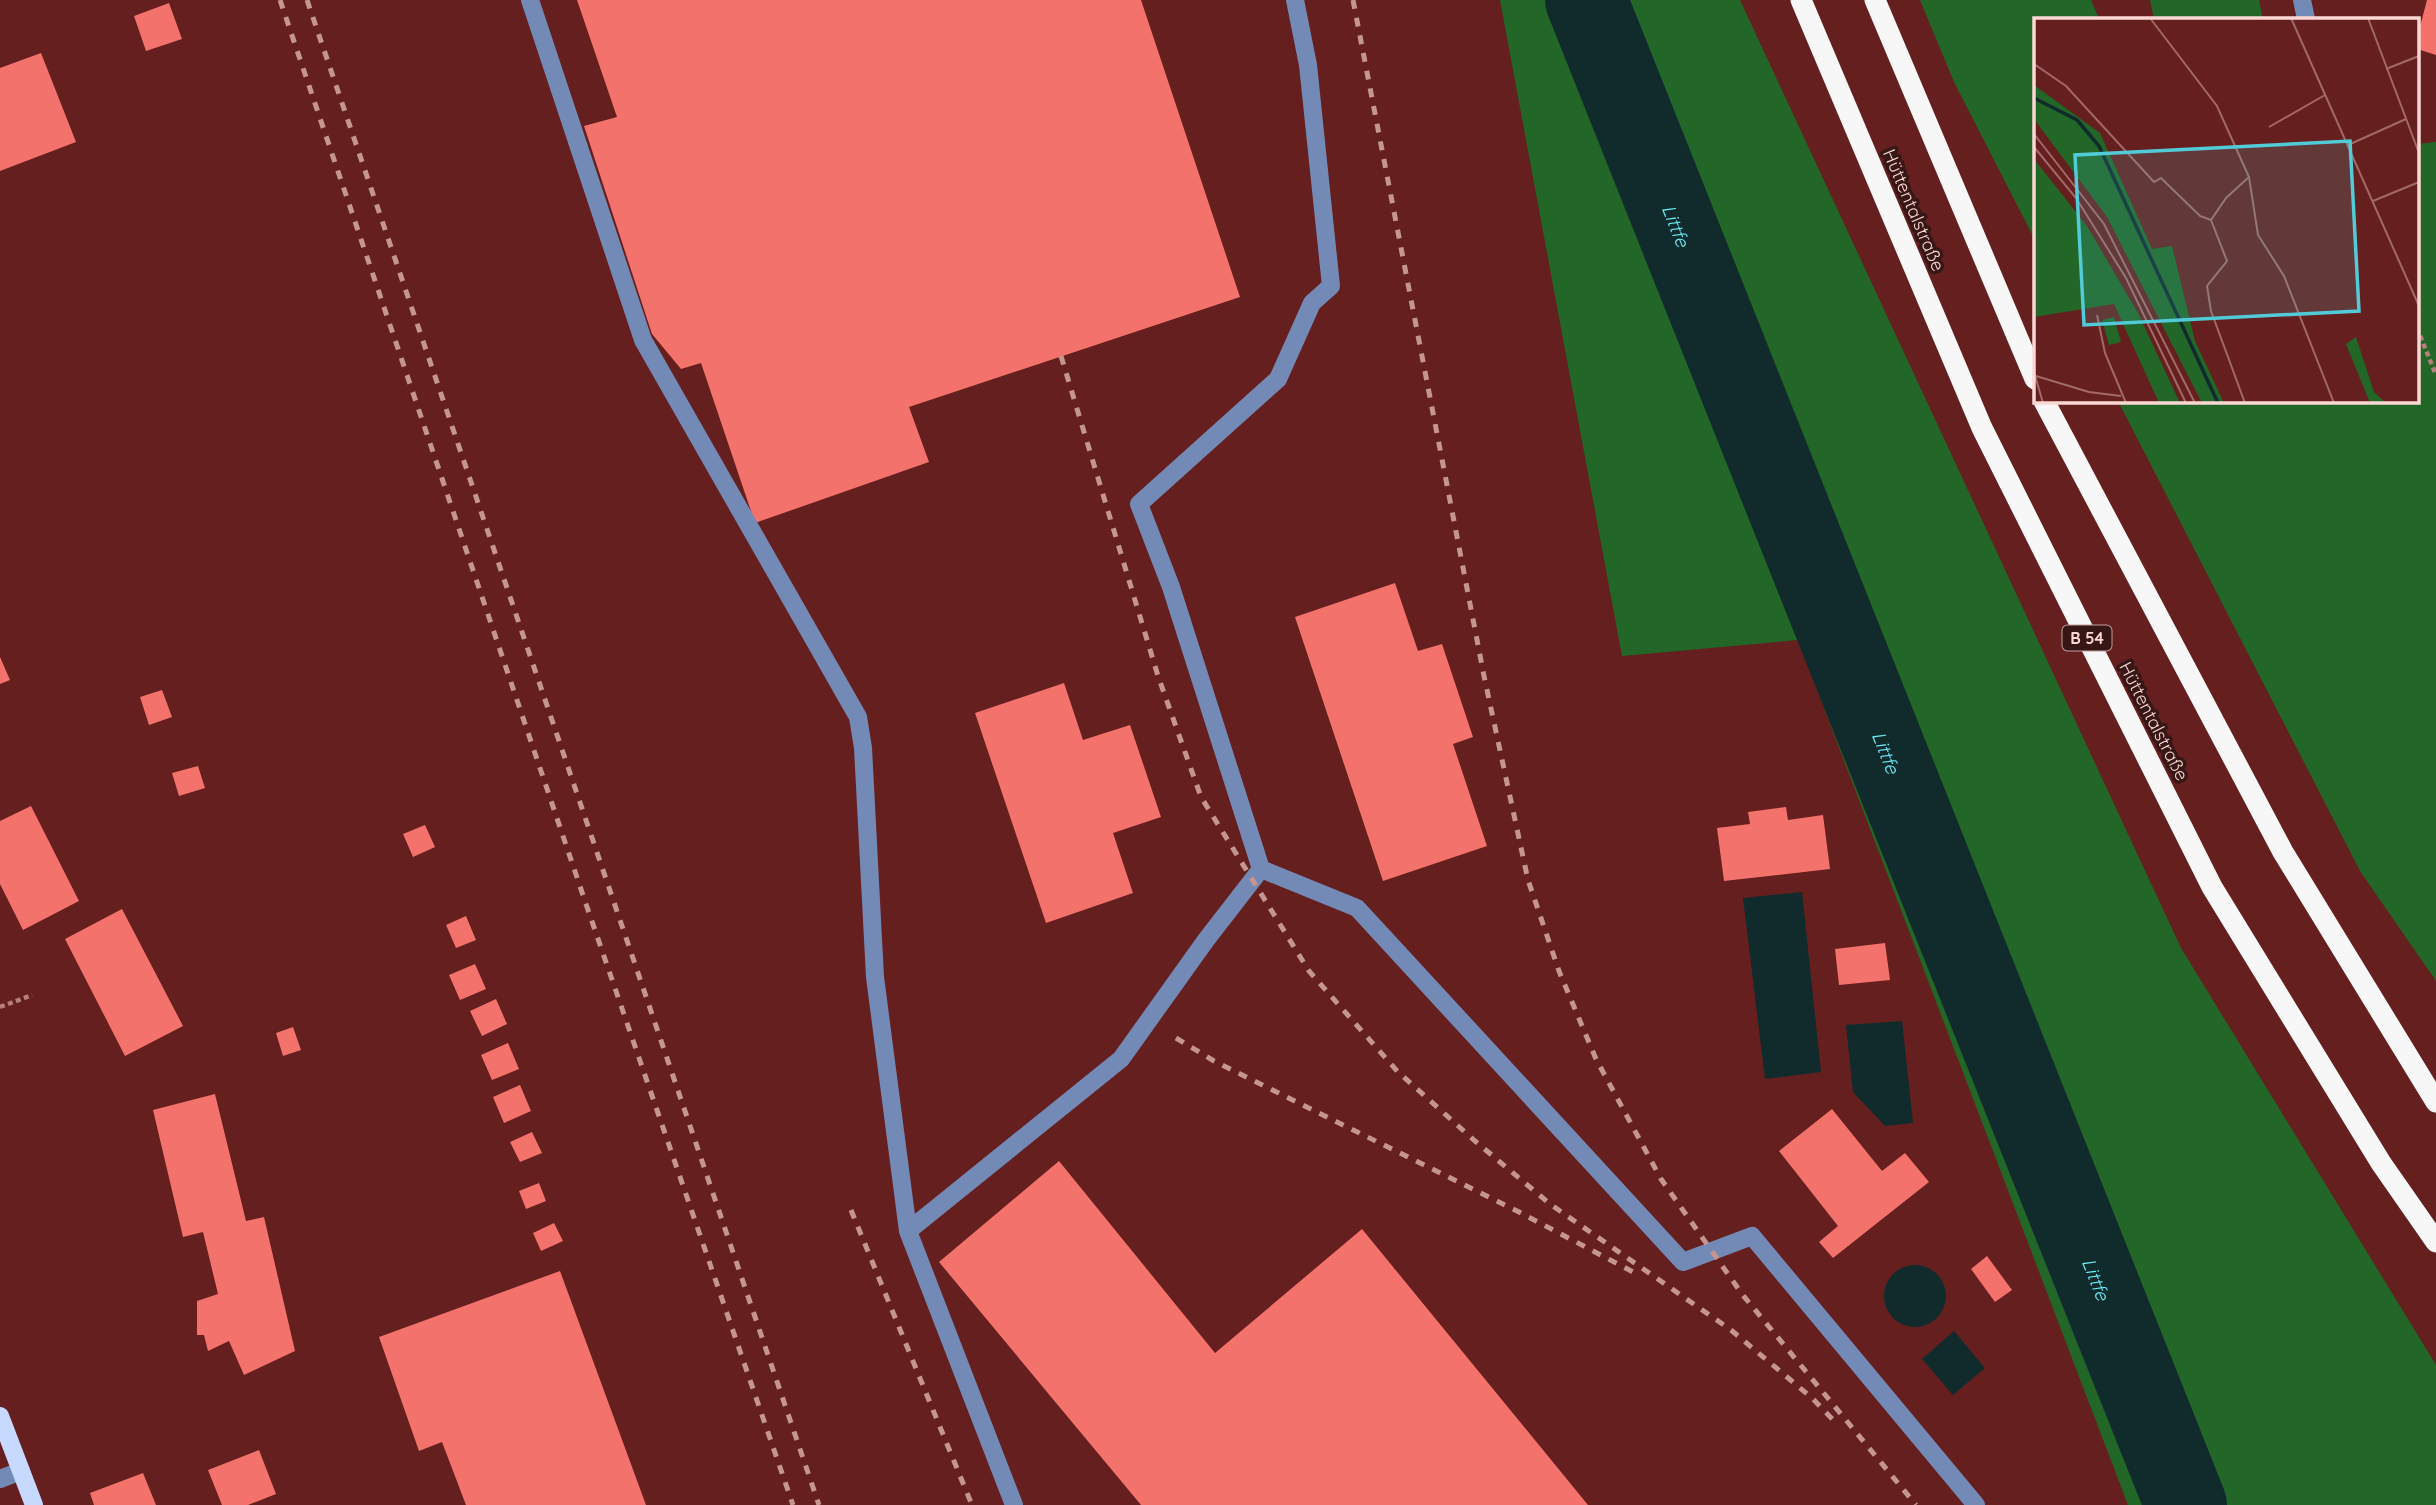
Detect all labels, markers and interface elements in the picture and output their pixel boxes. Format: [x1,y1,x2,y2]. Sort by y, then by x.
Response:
inset map [2034,18,2418,402]
street label: Hüttentalstraße [1878,146,1950,274]
water label: Littfe [1657,201,1696,252]
road number: B 54 [2062,625,2112,650]
street label: Hüttentalstraße [2114,658,2194,784]
water label: Littfe [1867,728,1906,778]
water label: Littfe [2077,1254,2116,1305]

